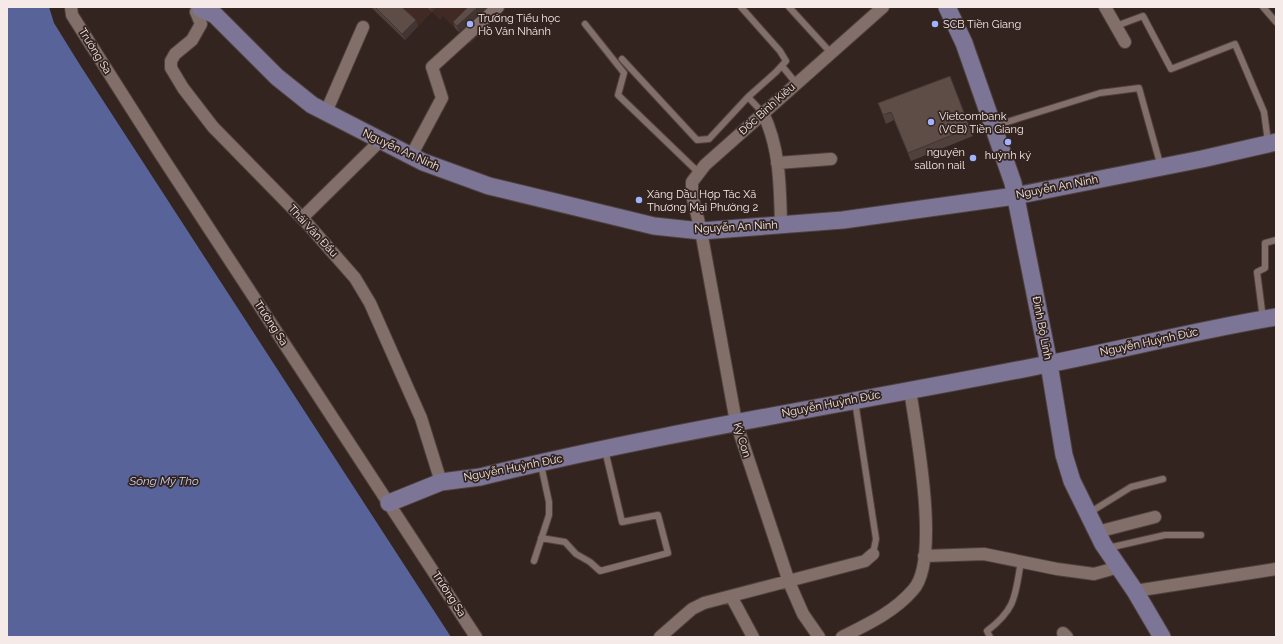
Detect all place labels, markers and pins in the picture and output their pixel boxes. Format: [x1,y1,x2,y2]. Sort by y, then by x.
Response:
place label: Trường Tiểu học Hồ Văn Nhánh [478,12,560,38]
place label: SCB Tiền Giang [943,18,1021,31]
marker: Trường Tiểu học Hồ Văn Nhánh [465,19,475,29]
marker: SCB Tiền Giang [930,19,940,29]
place label: Vietcombank (VCB) Tiền Giang [939,110,1024,136]
marker: Vietcombank (VCB) Tiền Giang [926,117,936,127]
marker: huỳnh ký [1003,137,1013,147]
place label: nguyên sallon nail [914,146,965,172]
place label: huỳnh ký [985,149,1031,162]
marker: nguyên sallon nail [968,153,978,163]
place label: Xăng Dầu Hợp Tác Xã Thương Mại Phường 2 [647,188,758,214]
marker: Xăng Dầu Hợp Tác Xã Thương Mại Phường 2 [634,195,644,205]

